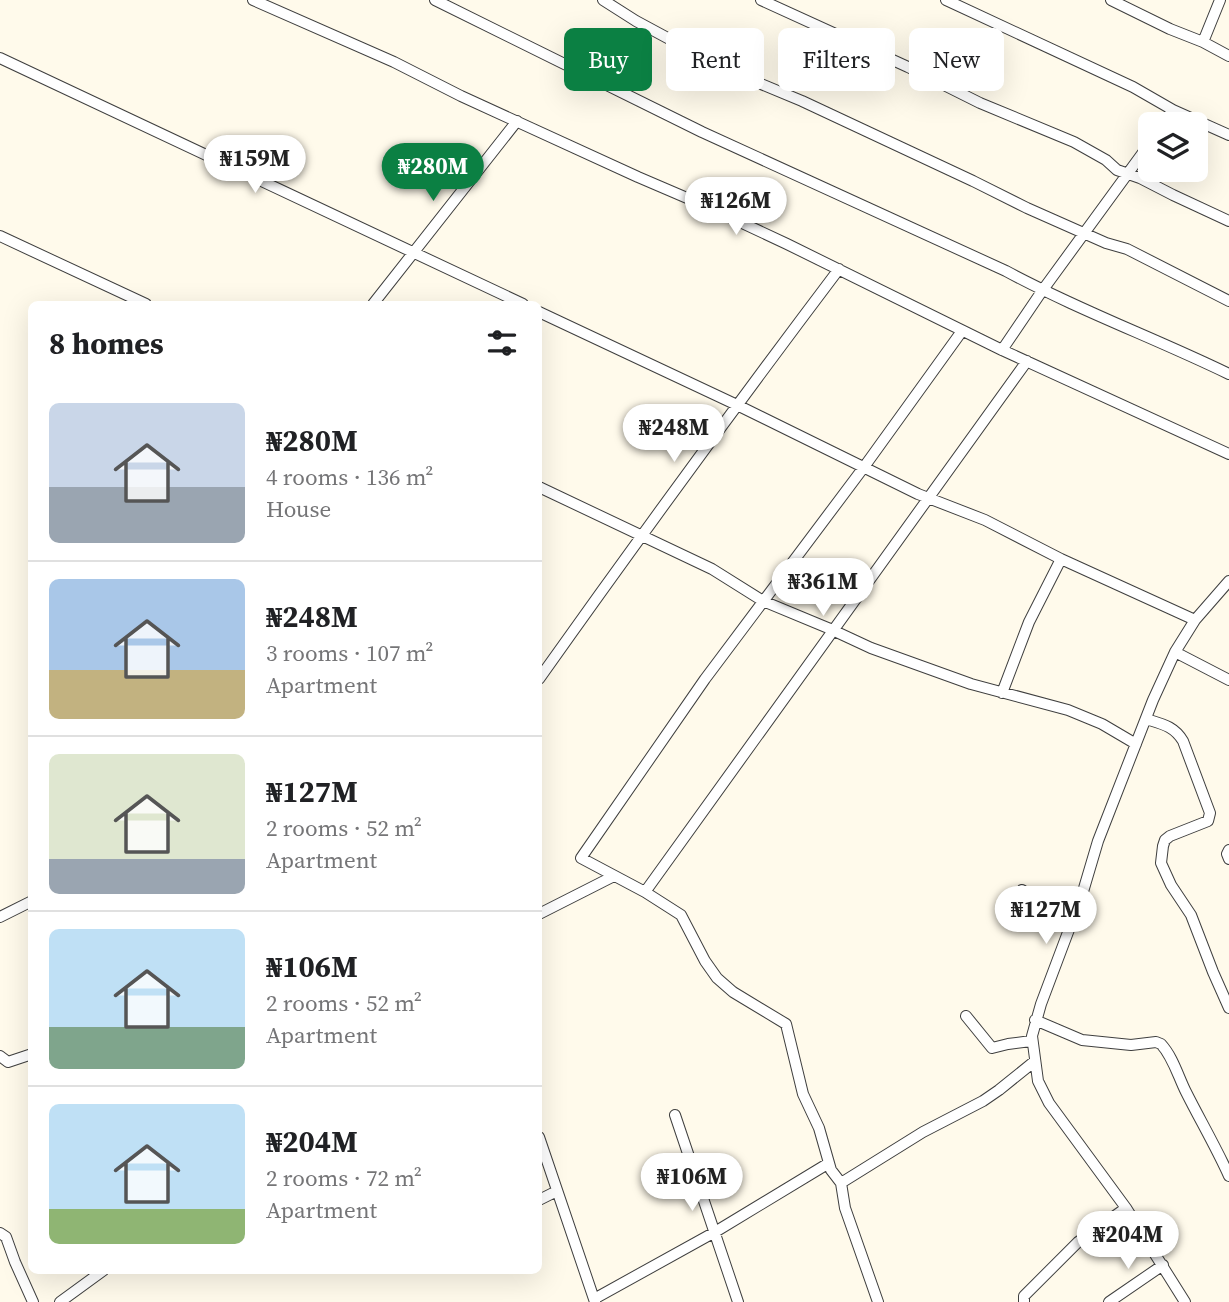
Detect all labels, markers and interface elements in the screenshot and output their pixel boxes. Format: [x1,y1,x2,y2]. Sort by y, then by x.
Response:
chip: Buy [564,28,652,91]
chip: Rent [666,28,764,91]
chip: Filters [778,28,895,91]
chip: New [909,28,1004,91]
map controls [1138,112,1208,182]
button: layers [1138,112,1208,182]
pin: ₦159M [206,136,304,195]
text: ₦159M [220,142,290,174]
pin: ₦280M [384,144,482,203]
text: ₦280M [398,150,468,182]
pin: ₦126M [687,177,785,237]
text: ₦126M [701,184,771,216]
text: 8 homes [49,323,164,364]
icon: filters [483,324,521,362]
pin: ₦248M [625,405,723,464]
text: ₦248M [639,411,709,443]
text: ₦280M [266,420,358,461]
icon: home [105,431,189,515]
text: 4 rooms · 136 m² [266,461,433,493]
text: House [266,493,331,525]
pin: ₦361M [774,558,872,618]
text: ₦361M [788,565,858,597]
text: ₦248M [266,596,358,637]
icon: home [105,607,189,691]
text: 3 rooms · 107 m² [266,637,433,669]
text: Apartment [266,669,377,701]
text: ₦127M [266,771,358,812]
icon: home [105,782,189,866]
text: 2 rooms · 52 m² [266,812,422,844]
text: Apartment [266,844,377,876]
pin: ₦127M [997,886,1095,946]
text: ₦127M [1011,893,1081,925]
text: ₦106M [266,946,358,987]
icon: home [105,957,189,1041]
text: 2 rooms · 52 m² [266,987,422,1019]
text: Apartment [266,1019,377,1051]
text: ₦204M [266,1121,358,1162]
icon: home [105,1132,189,1216]
pin: ₦106M [643,1154,741,1213]
text: ₦106M [657,1160,727,1192]
text: 2 rooms · 72 m² [266,1162,422,1194]
text: Apartment [266,1194,377,1226]
pin: ₦204M [1079,1212,1177,1271]
text: ₦204M [1093,1218,1163,1250]

